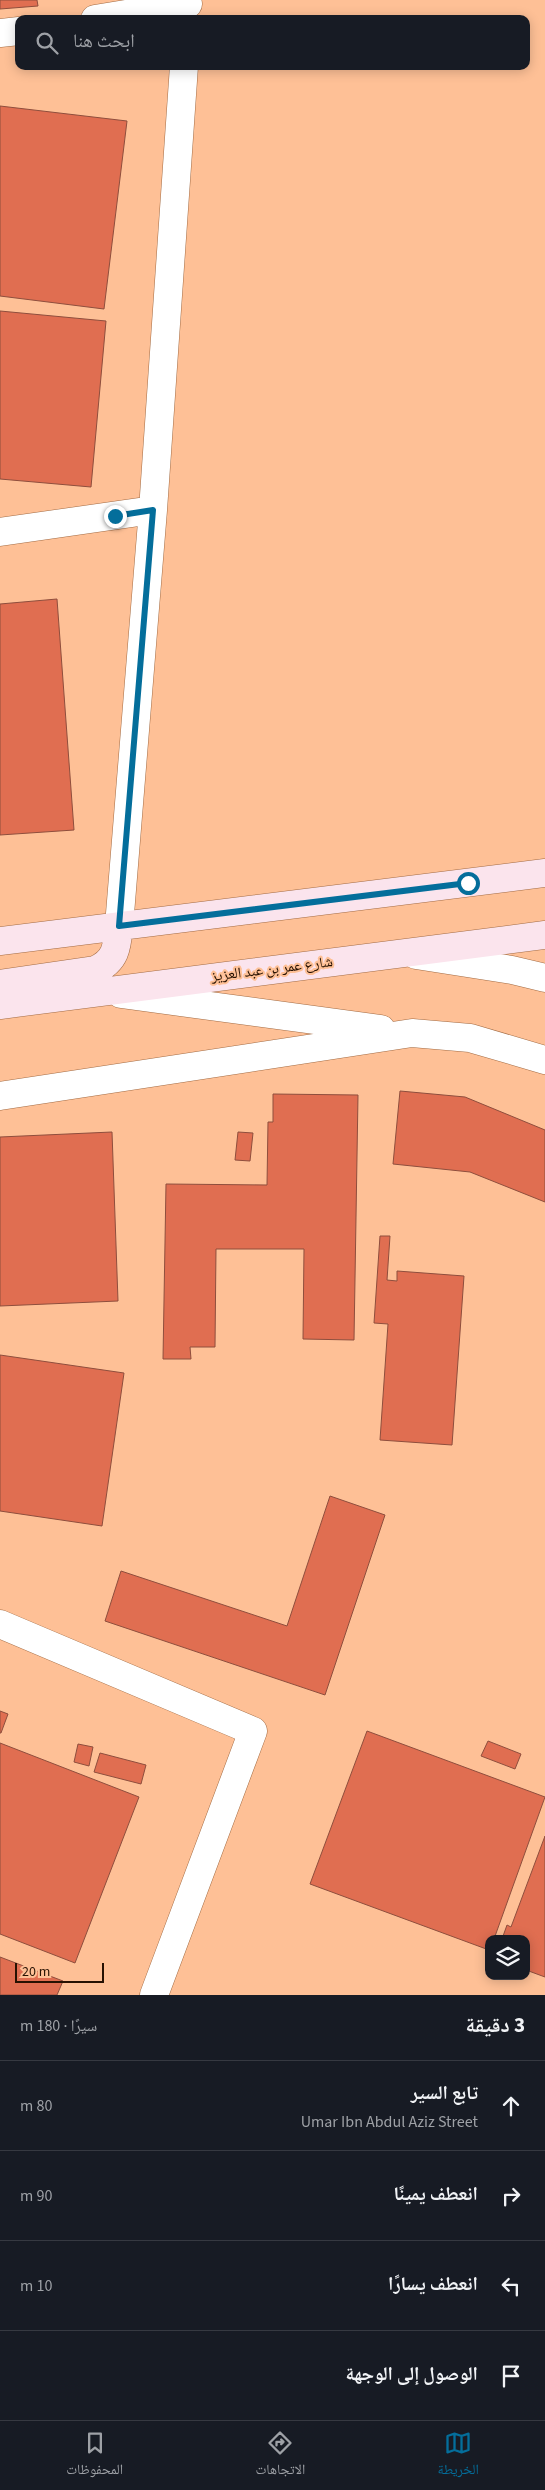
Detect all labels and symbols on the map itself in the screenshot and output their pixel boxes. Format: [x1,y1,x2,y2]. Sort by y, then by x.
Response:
route end [104,505,127,528]
route start [457,872,480,895]
street label: شارع عمر بن عبد العزيز [209,951,334,987]
scale bar [15,1960,104,1983]

